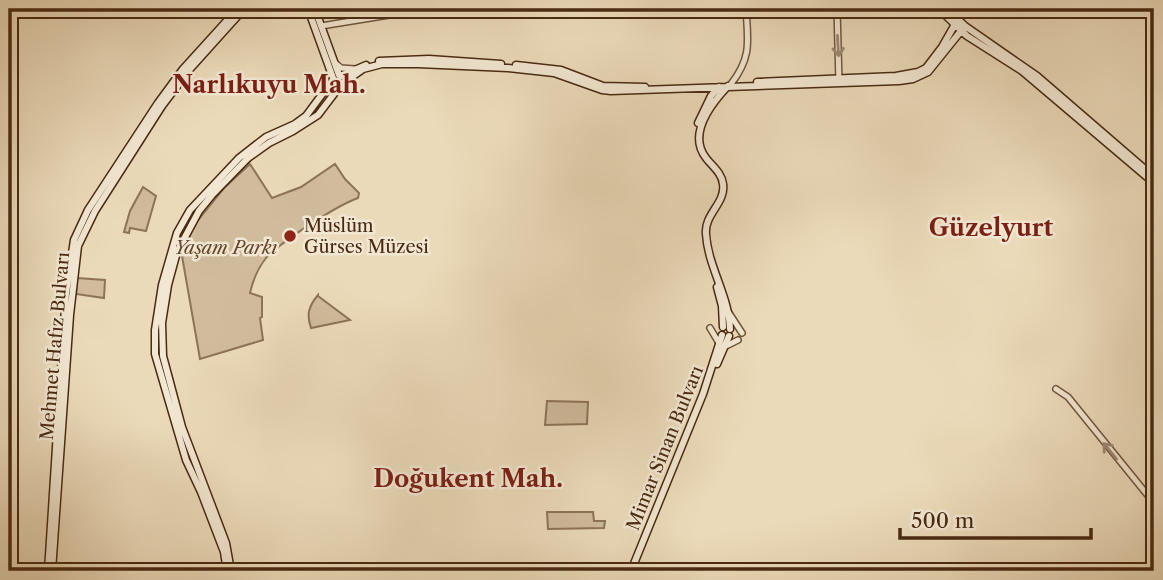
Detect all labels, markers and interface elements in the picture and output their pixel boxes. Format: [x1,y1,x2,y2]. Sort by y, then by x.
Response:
one-way arrow [832,34,845,57]
district label: Narlıkuyu Mah. [172,70,366,99]
district label: Güzelyurt [929,213,1054,242]
place label: Müslüm Gürses Müzesi [304,215,429,258]
marker: Müslüm Gürses Müzesi [282,228,298,244]
park label: Yaşam Parkı [175,237,277,259]
street label: Mehmet Hafız Bulvarı [36,250,74,441]
street label: Mimar Sinan Bulvarı [622,362,708,534]
one-way arrow [1103,442,1118,460]
district label: Doğukent Mah. [373,464,563,493]
scale bar [900,496,1091,540]
text: 500 m [911,508,975,533]

